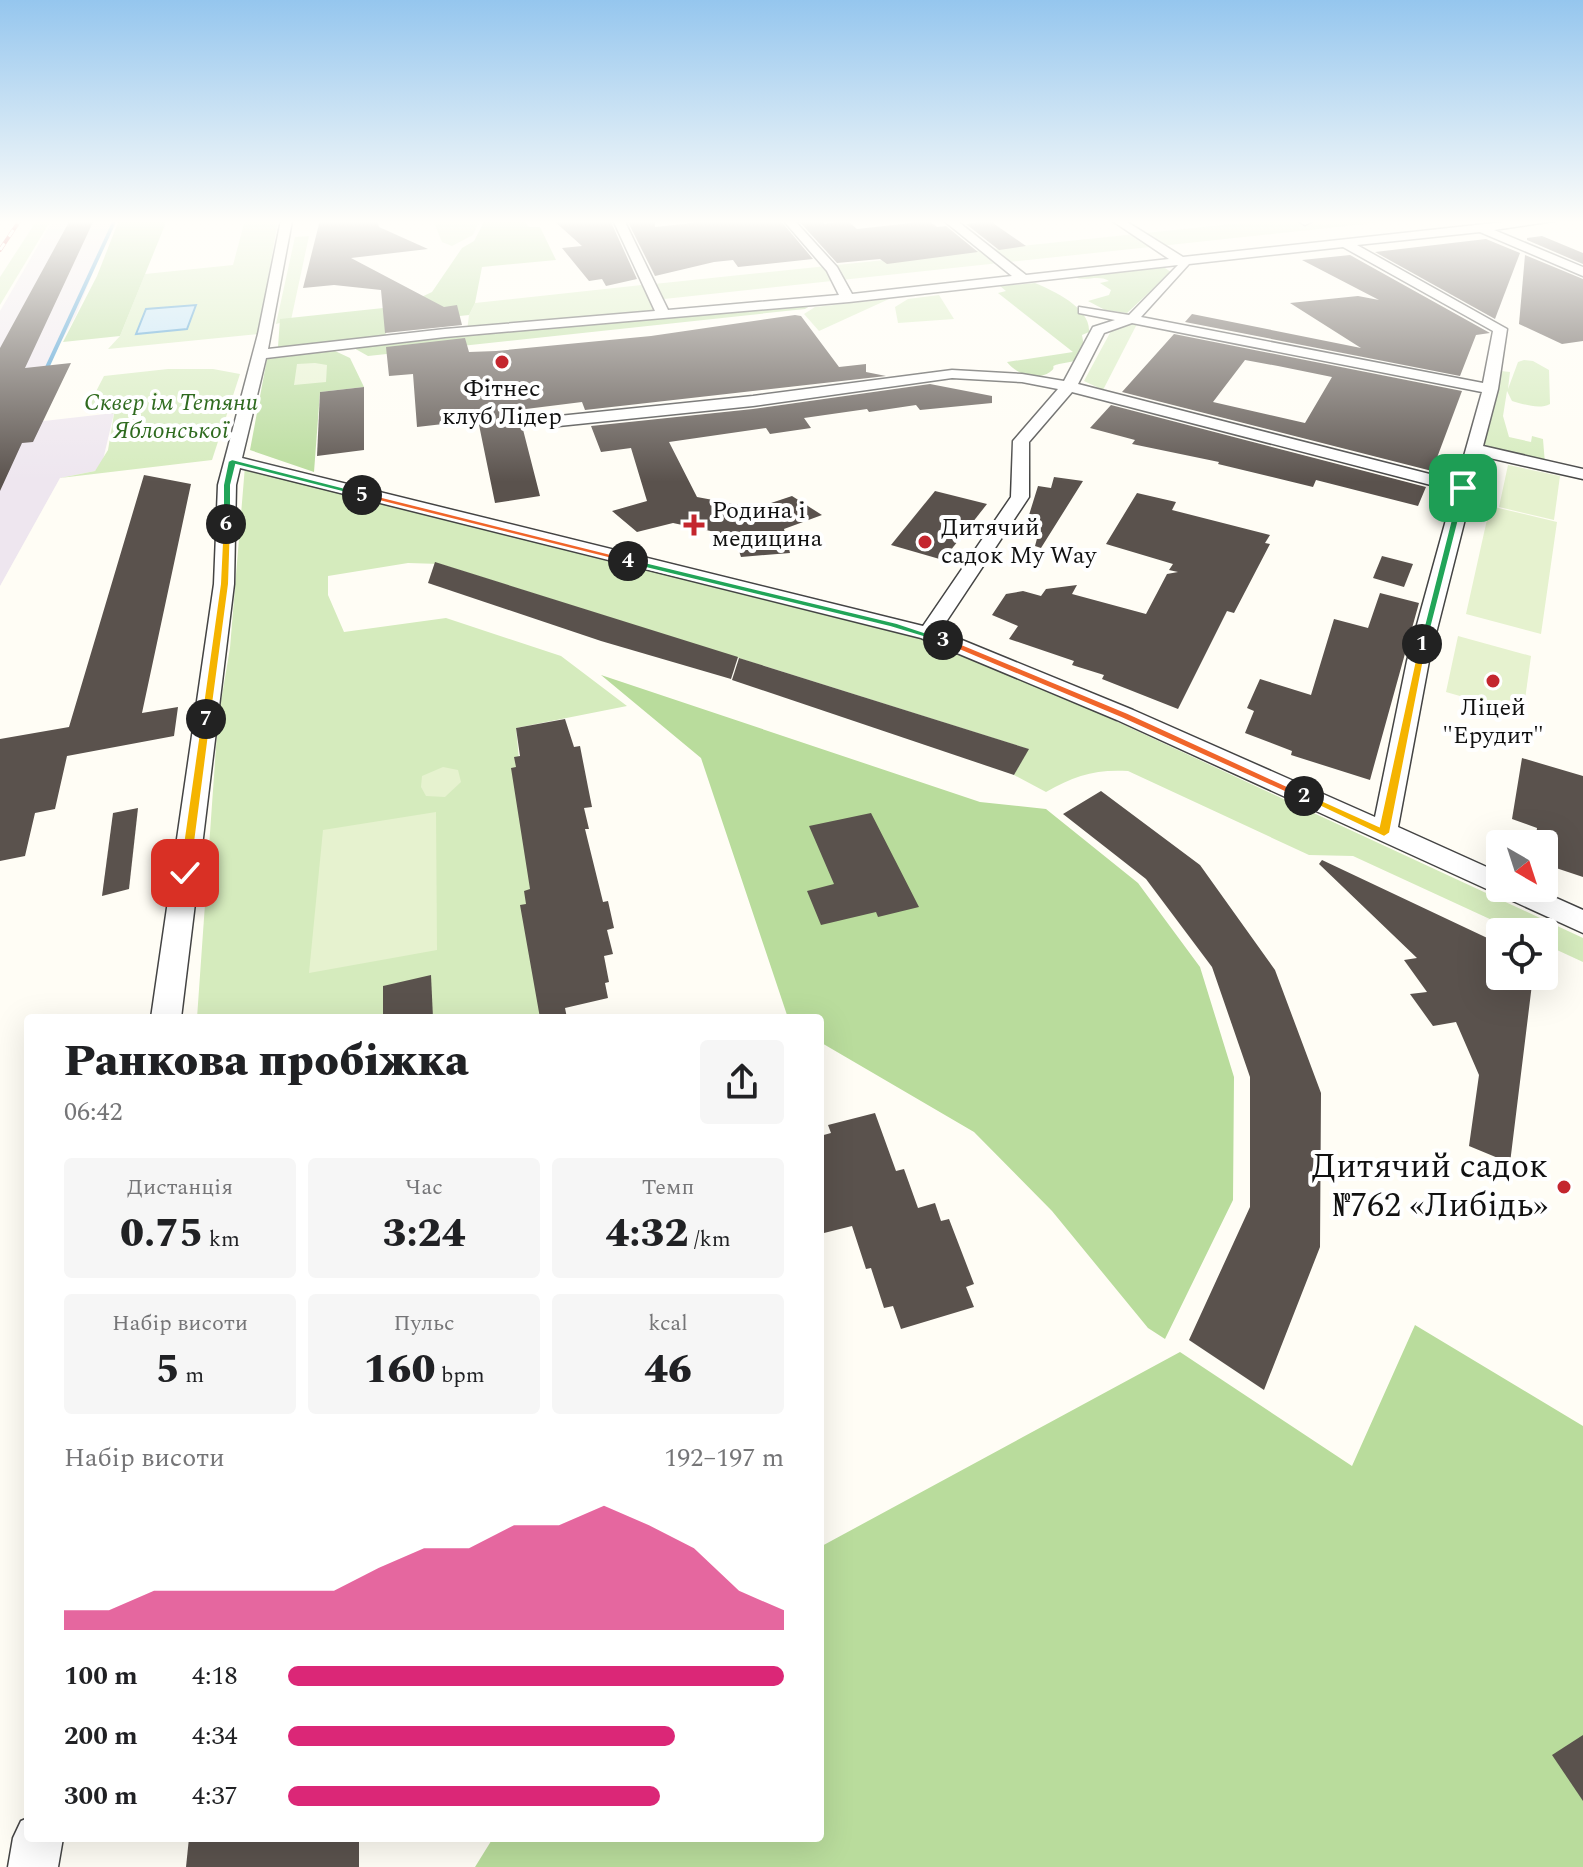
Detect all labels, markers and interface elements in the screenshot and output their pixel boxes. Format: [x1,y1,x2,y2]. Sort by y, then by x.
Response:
marker: Фітнес клуб Лідер [493,353,511,371]
place label: Фітнес клуб Лідер [442,371,562,435]
park label: Сквер ім Тетяни Яблонської [84,385,258,449]
pin [1429,454,1497,522]
icon: arrive [1441,466,1485,510]
pin: 5 [342,475,382,515]
text: 5 [356,478,368,511]
place label: Родина і медицина [712,493,823,557]
pin: 6 [206,504,246,544]
text: 6 [220,507,232,540]
place label: Дитячий садок My Way [941,510,1098,574]
marker: Родина і медицина [683,514,705,536]
marker: Дитячий садок My Way [916,533,934,551]
pin: 4 [608,541,648,581]
text: 4 [622,544,634,577]
pin: 3 [923,620,963,660]
text: 3 [937,623,949,656]
pin: 1 [1402,624,1442,664]
text: 1 [1416,627,1428,660]
marker: Ліцей "Ерудит" [1484,672,1502,690]
place label: Ліцей "Ерудит" [1442,690,1544,754]
pin: 7 [186,699,226,739]
text: 7 [200,702,212,735]
pin: 2 [1284,776,1324,816]
text: 2 [1298,779,1310,812]
north arrow [1486,830,1558,902]
map controls [1486,830,1558,990]
pin [151,839,219,907]
icon: check [163,851,207,895]
button: locate [1486,918,1558,990]
text: Ранкова пробіжка [64,1028,469,1095]
button: share [700,1040,784,1124]
text: 06:42 [64,1092,123,1132]
place label: Дитячий садок №762 «Либідь» [1312,1141,1548,1232]
text: Дистанція [127,1171,233,1204]
text: Час [405,1171,443,1204]
text: Темп [642,1171,694,1204]
marker: Дитячий садок №762 «Либідь» [1555,1178,1573,1196]
text: 0.75 [120,1204,203,1265]
text: 3:24 [382,1204,466,1265]
text: 4:32 [605,1204,689,1265]
text: km [203,1223,240,1256]
text: /km [689,1223,731,1256]
text: Набір висоти [112,1307,248,1340]
text: Пульс [393,1307,455,1340]
text: kcal [648,1307,688,1340]
text: 5 [156,1340,180,1401]
text: 160 [363,1340,435,1401]
text: 46 [644,1340,692,1401]
text: m [180,1359,204,1392]
text: bpm [435,1359,485,1392]
text: Набір висоти [64,1438,225,1478]
text: 192–197 m [664,1438,784,1478]
text: 100 m [64,1656,138,1696]
text: 4:18 [192,1656,238,1696]
text: 200 m [64,1716,138,1756]
text: 4:34 [192,1716,238,1756]
text: 300 m [64,1776,138,1816]
text: 4:37 [192,1776,238,1816]

